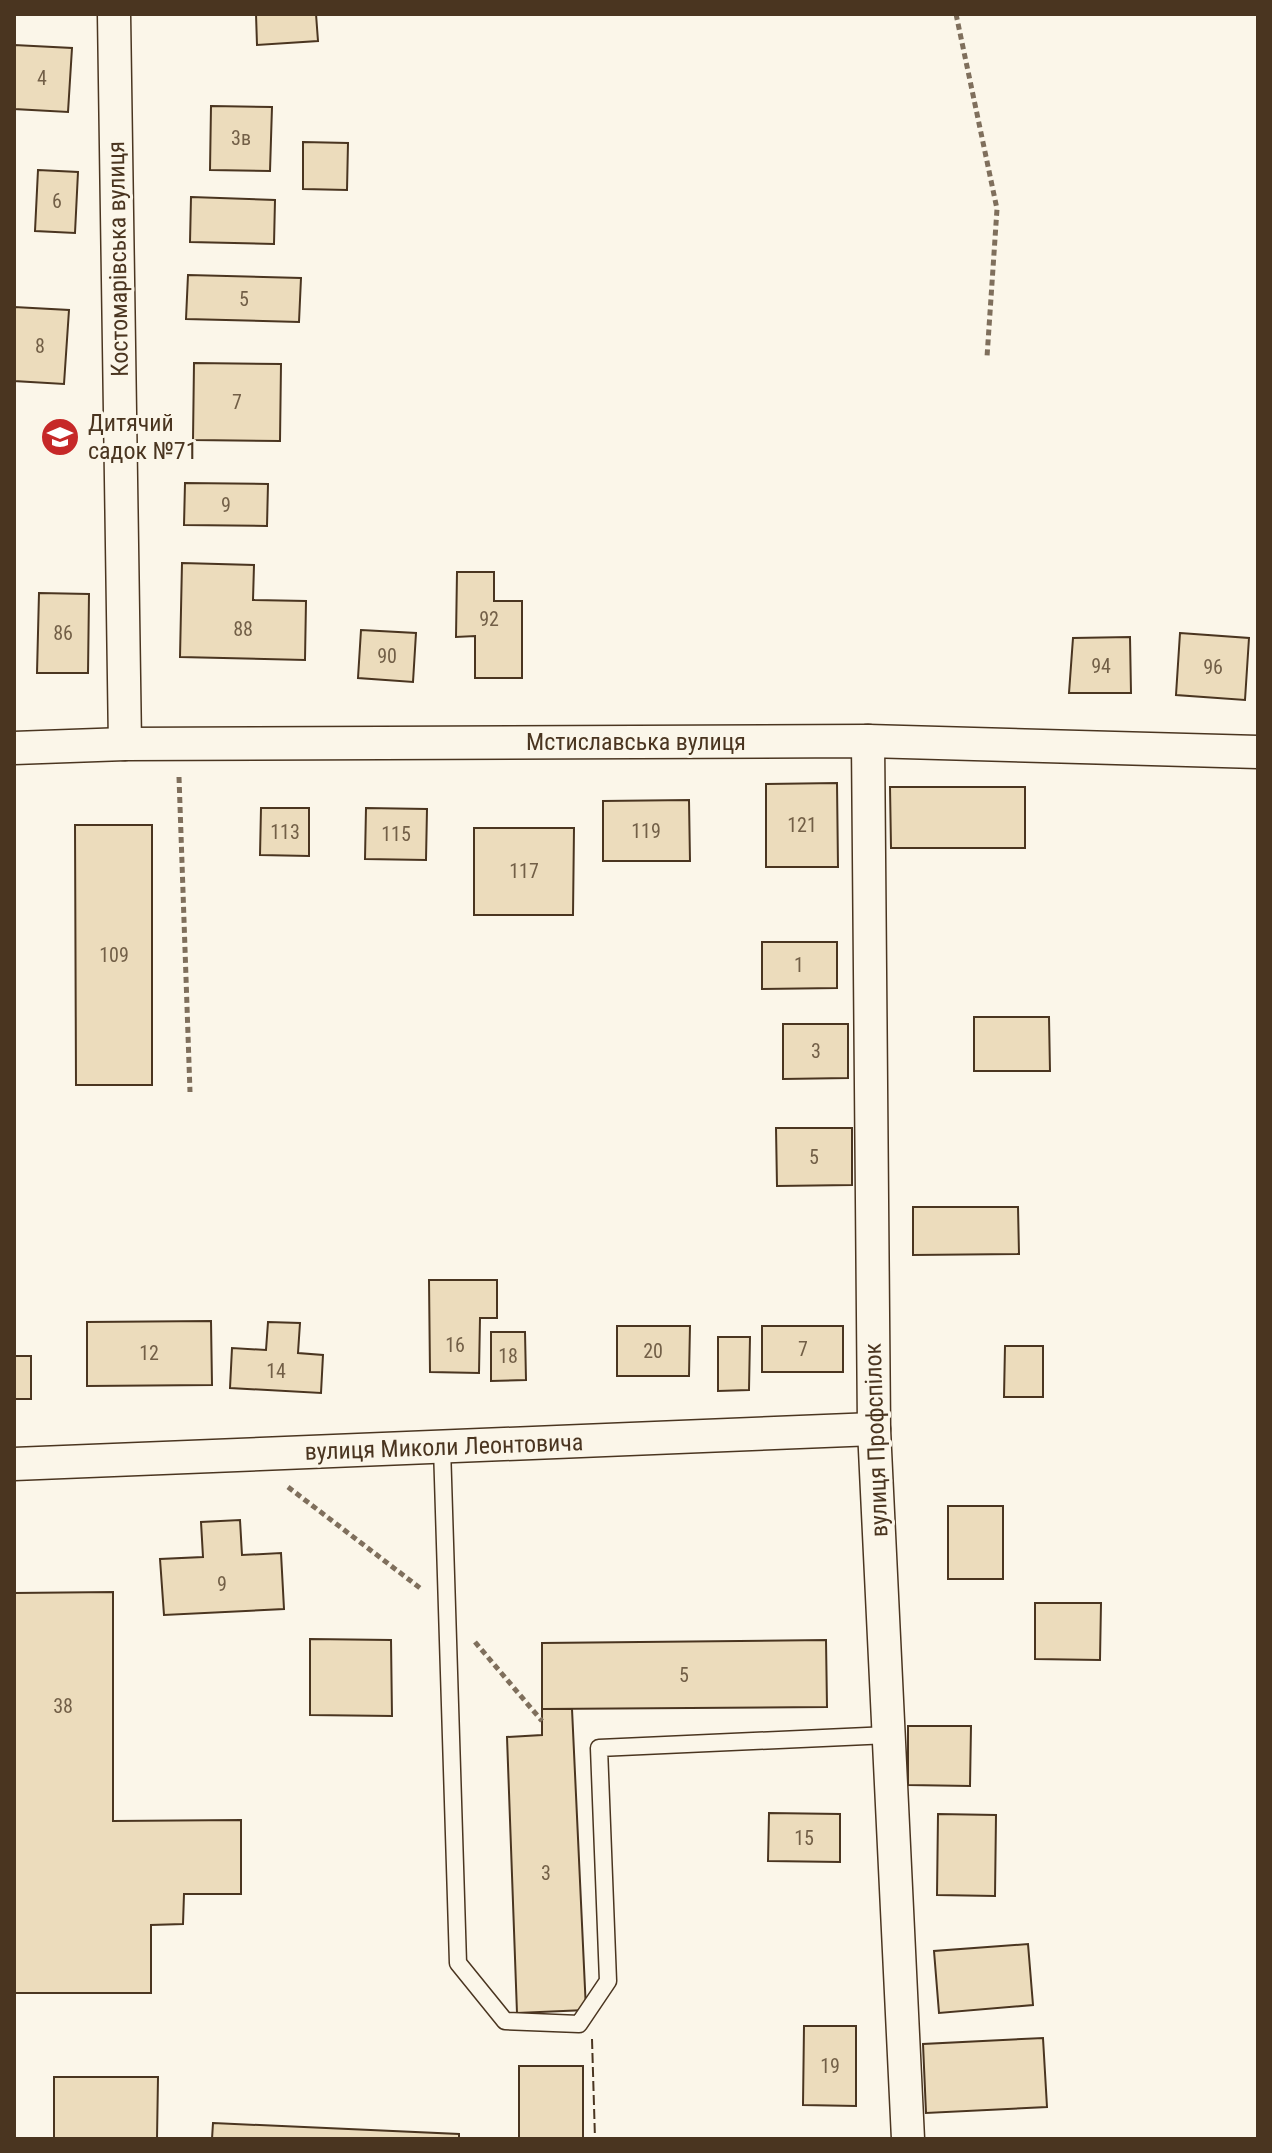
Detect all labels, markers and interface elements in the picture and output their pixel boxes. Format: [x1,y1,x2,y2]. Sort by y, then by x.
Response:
house number: 4 [37,66,47,90]
house number: 3в [231,126,251,150]
street label: Костомарівська вулиця [102,141,134,377]
house number: 6 [52,189,62,213]
house number: 5 [239,287,249,311]
house number: 8 [35,334,45,358]
house number: 7 [232,390,242,414]
place label: Дитячий садок №71 [88,409,198,465]
school or university icon: Дитячий садок №71 [39,416,81,458]
house number: 9 [221,493,231,517]
house number: 92 [479,607,499,631]
house number: 88 [233,617,253,641]
house number: 86 [53,621,73,645]
house number: 90 [377,644,397,668]
house number: 94 [1091,654,1111,678]
house number: 96 [1203,655,1223,679]
street label: Мстиславська вулиця [526,728,746,756]
house number: 121 [787,813,817,837]
house number: 119 [631,819,661,843]
house number: 113 [270,820,300,844]
house number: 115 [381,822,411,846]
house number: 117 [509,859,539,883]
house number: 109 [99,943,129,967]
house number: 1 [794,953,804,977]
house number: 3 [811,1039,821,1063]
house number: 5 [809,1145,819,1169]
house number: 16 [445,1333,465,1357]
house number: 7 [798,1337,808,1361]
house number: 20 [643,1339,663,1363]
house number: 12 [139,1341,159,1365]
street label: вулиця Профспілок [859,1342,893,1538]
house number: 18 [498,1344,518,1368]
house number: 14 [266,1359,286,1383]
street label: вулиця Миколи Леонтовича [304,1428,584,1466]
house number: 9 [217,1572,227,1596]
house number: 5 [679,1663,689,1687]
house number: 38 [53,1694,73,1718]
house number: 15 [794,1826,814,1850]
house number: 3 [541,1861,551,1885]
house number: 19 [820,2054,840,2078]

